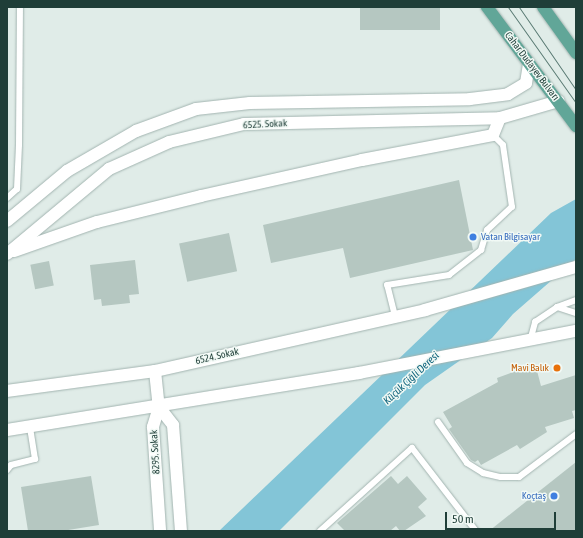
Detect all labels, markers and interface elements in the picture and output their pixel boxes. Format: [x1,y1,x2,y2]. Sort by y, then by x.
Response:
street label: Cahar Dudayev Bulvarı [502,29,562,103]
street label: 6525. Sokak [243,117,287,131]
place label: Vatan Bilgisayar [481,231,540,243]
marker: Vatan Bilgisayar [468,232,478,242]
street label: 6524. Sokak [194,345,240,367]
water label: Küçük Çiğli Deresi [380,349,442,407]
place label: Mavi Balık [511,362,549,374]
marker: Mavi Balık [552,363,562,373]
street label: 8295. Sokak [148,430,162,474]
place label: Koçtaş [522,490,546,502]
marker: Koçtaş [549,491,559,501]
scale bar [447,504,558,530]
text: 50 m [452,512,474,526]

